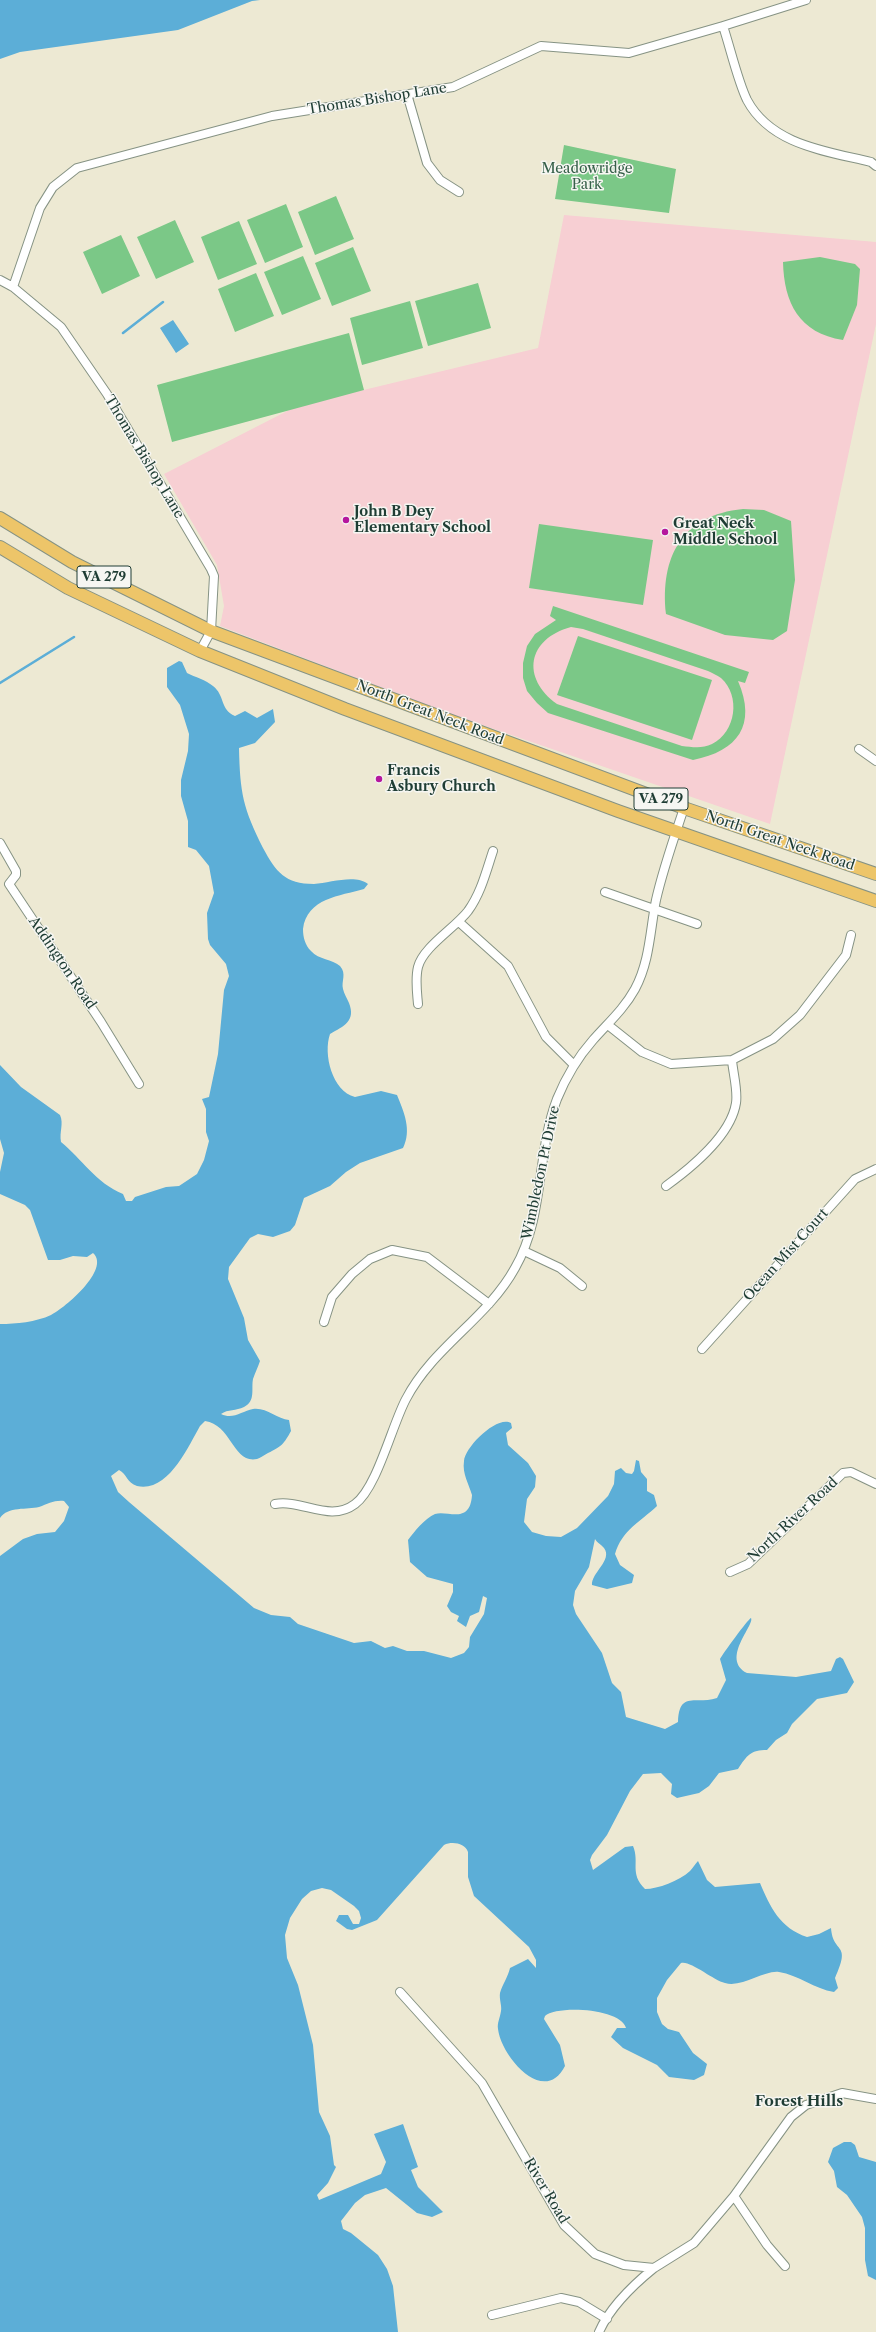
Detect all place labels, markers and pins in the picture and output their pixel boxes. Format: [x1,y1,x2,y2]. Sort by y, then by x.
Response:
place label: John B Dey Elementary School [354,504,491,536]
marker: John B Dey Elementary School [341,515,351,525]
place label: Great Neck Middle School [673,516,777,548]
marker: Great Neck Middle School [660,527,670,537]
place label: Francis Asbury Church [387,763,496,796]
marker: Francis Asbury Church [374,774,384,784]

